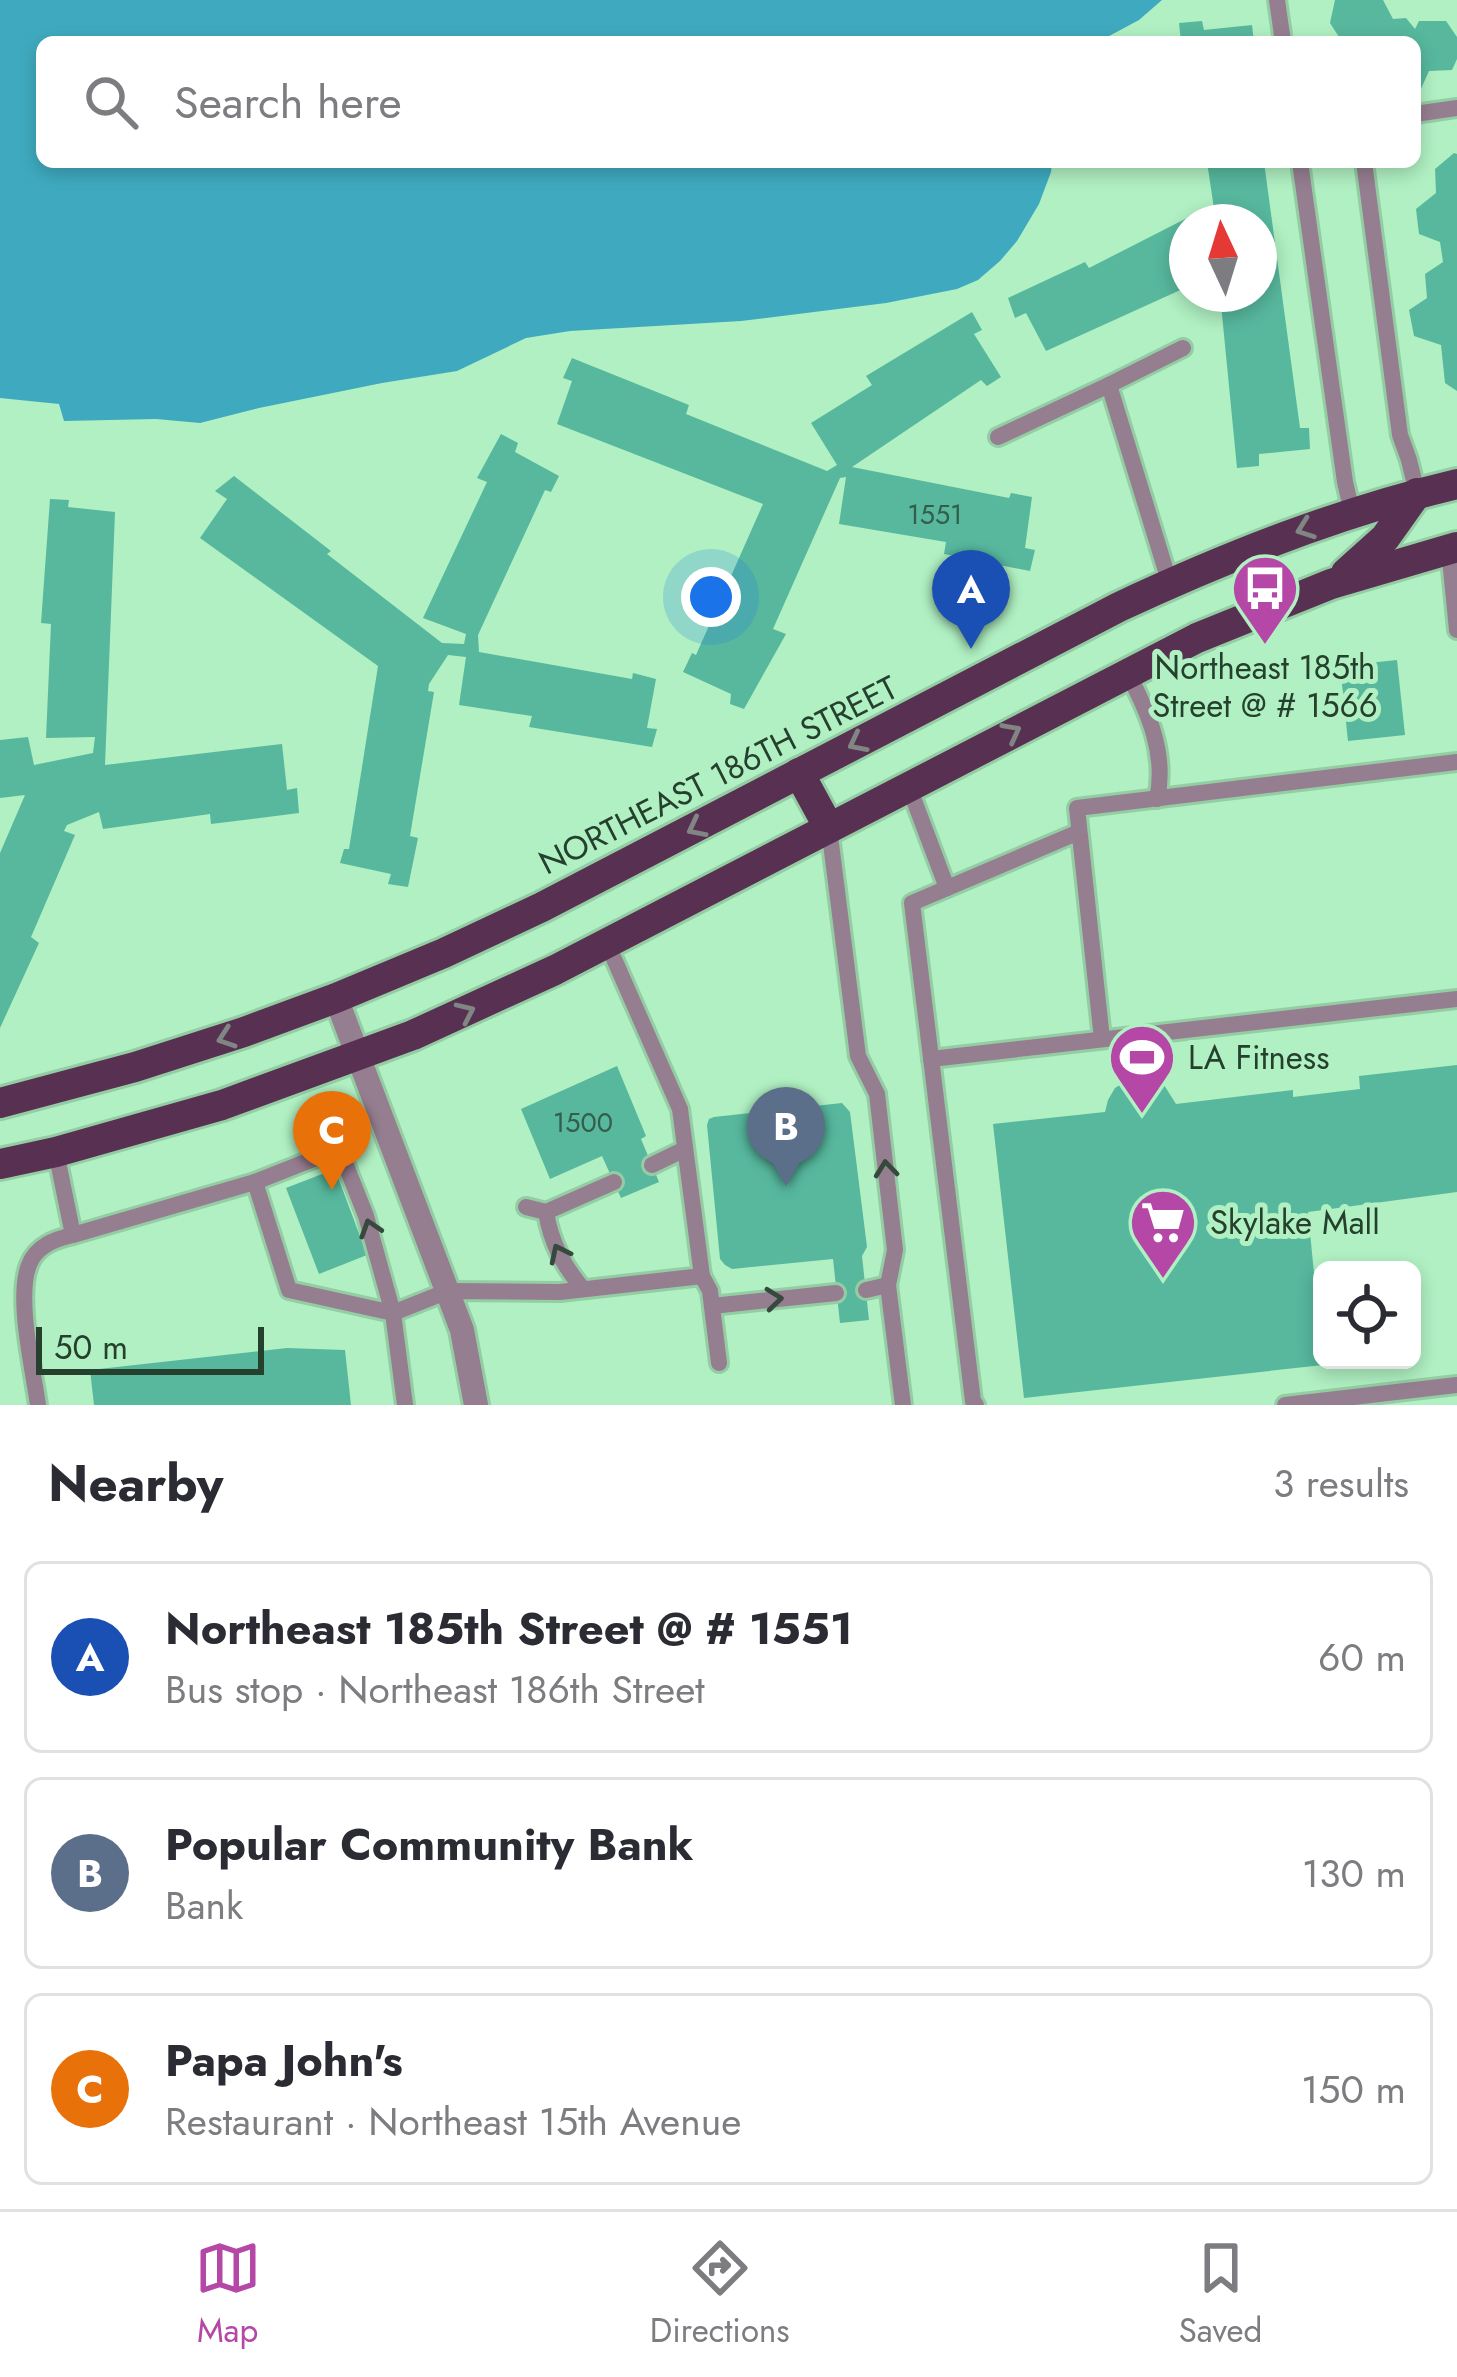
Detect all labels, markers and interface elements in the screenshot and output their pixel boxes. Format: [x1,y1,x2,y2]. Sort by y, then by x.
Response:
search box [36,36,1421,168]
icon: search [78,69,144,135]
text: Search here [174,70,402,135]
north arrow [1169,204,1277,312]
house number: 1551 [908,495,962,534]
one-way arrow [1295,515,1316,539]
pin: A [932,550,1010,649]
bus stop icon: Northeast 185th Street @ # 1566 [1230,553,1300,647]
your location [681,567,741,627]
place label: Northeast 185th Street @ # 1566 [1152,644,1378,729]
street label: NORTHEAST 186TH STREET [531,664,906,886]
one-way arrow [1000,724,1022,747]
one-way arrow [849,729,870,752]
one-way arrow [686,813,708,836]
one-way arrow [454,1003,475,1026]
sports icon: LA Fitness [1107,1022,1177,1116]
one-way arrow [216,1023,237,1048]
place label: LA Fitness [1188,1034,1329,1081]
pin: B [747,1087,825,1186]
pin: C [293,1091,371,1190]
house number: 1500 [553,1103,613,1142]
one-way arrow [873,1160,899,1179]
supermarket icon: Skylake Mall [1128,1187,1198,1281]
place label: Skylake Mall [1210,1199,1380,1246]
one-way arrow [359,1218,384,1239]
one-way arrow [550,1244,574,1265]
map controls [1313,1261,1421,1369]
button: locate [1313,1261,1421,1369]
one-way arrow [765,1287,784,1312]
scale bar [36,1321,264,1374]
text: 50 m [54,1324,128,1371]
text: Nearby [48,1446,223,1520]
text: 3 results [1273,1455,1409,1512]
text: Northeast 185th Street @ # 1551 [165,1596,853,1661]
text: A [76,1629,104,1686]
text: 60 m [1318,1629,1406,1686]
text: Bus stop · Northeast 186th Street [165,1661,705,1718]
text: Popular Community Bank [165,1812,694,1877]
text: B [77,1845,103,1902]
text: 130 m [1302,1845,1406,1902]
text: Bank [165,1877,243,1934]
text: Papa John's [165,2028,403,2093]
text: C [76,2061,104,2118]
text: 150 m [1301,2061,1406,2118]
text: Restaurant · Northeast 15th Avenue [165,2093,741,2150]
tab: Map [195,2235,261,2354]
tab: Directions [650,2235,790,2354]
tab: Saved [1179,2235,1262,2354]

